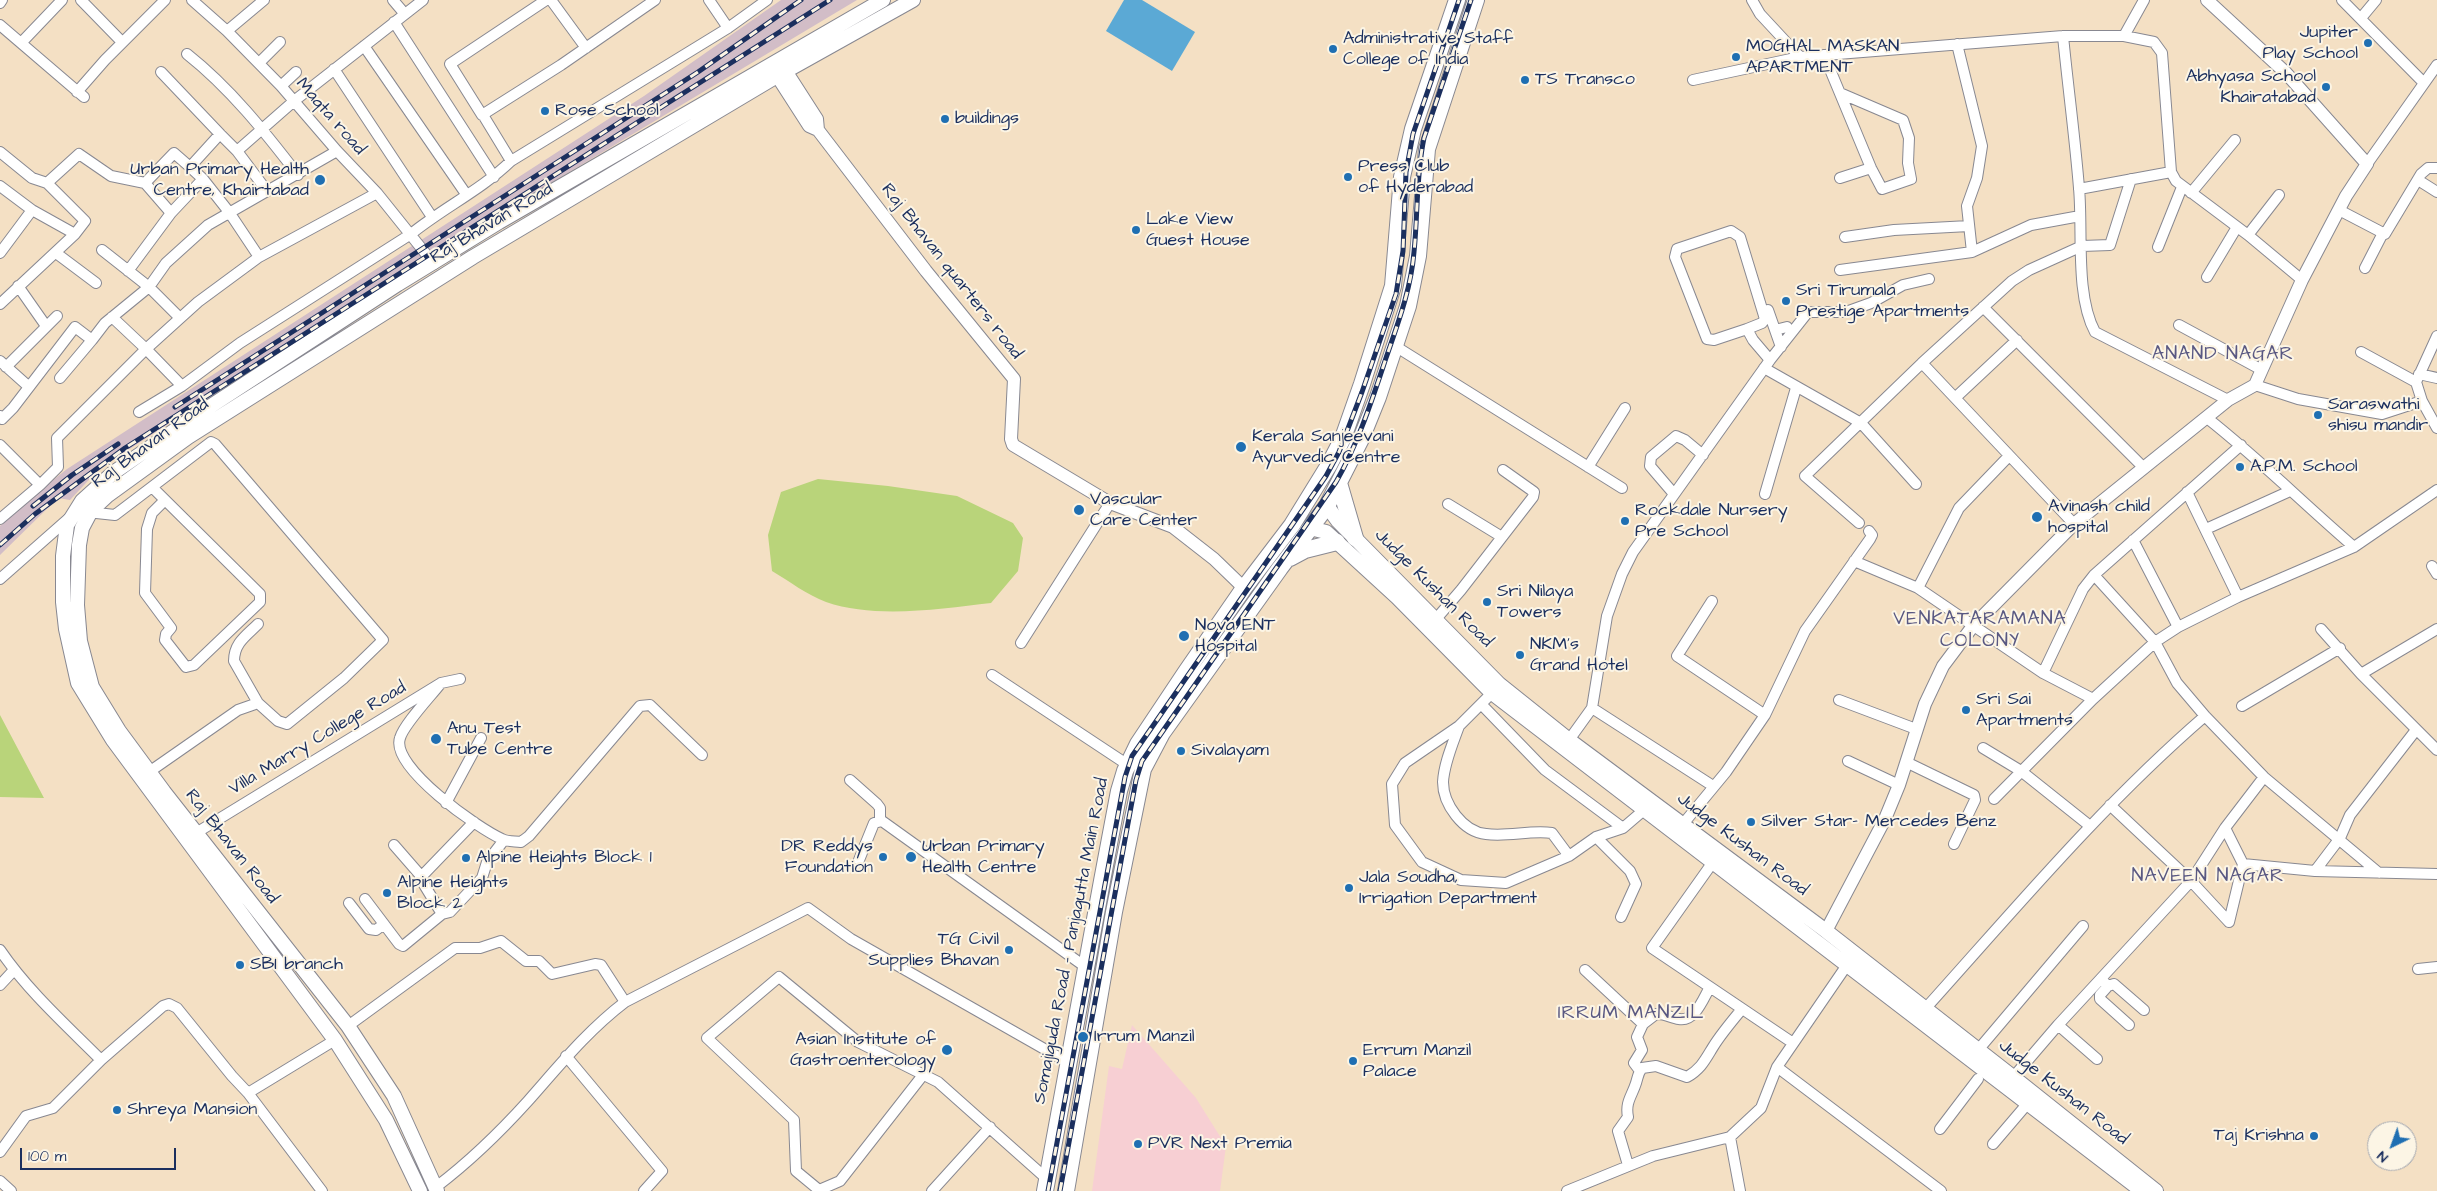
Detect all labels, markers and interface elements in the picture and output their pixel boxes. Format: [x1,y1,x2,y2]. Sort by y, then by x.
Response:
place label: Jupiter Play School [2262,22,2358,64]
place label: Administrative Staff College of India [1343,28,1513,70]
place label: MOGHAL MASKAN APARTMENT [1746,36,1899,78]
marker: Jupiter Play School [2362,37,2374,49]
marker: Administrative Staff College of India [1327,43,1339,55]
marker: MOGHAL MASKAN APARTMENT [1730,51,1742,63]
place label: Abhyasa School Khairatabad [2186,66,2316,108]
place label: TS Transco [1535,69,1635,91]
street label: Maqta road [291,74,369,160]
marker: TS Transco [1519,74,1531,86]
marker: Abhyasa School Khairatabad [2320,81,2332,93]
place label: Rose School [555,100,659,122]
marker: Rose School [539,105,551,117]
place label: buildings [955,108,1019,130]
marker: buildings [939,113,951,125]
place label: Press Club of Hyderabad [1358,156,1473,198]
place label: Urban Primary Health Centre, Khairtabad [130,159,309,202]
marker: Press Club of Hyderabad [1342,171,1354,183]
marker: Urban Primary Health Centre, Khairtabad [313,173,327,187]
street label: Raj Bhavan Road [427,179,557,269]
street label: Raj Bhavan quarters road [876,180,1026,364]
place label: Lake View Guest House [1146,209,1250,252]
marker: Lake View Guest House [1130,224,1142,236]
place label: Sri Tirumala Prestige Apartments [1796,280,1969,322]
marker: Sri Tirumala Prestige Apartments [1780,295,1792,307]
district label: ANAND NAGAR [2151,344,2295,366]
street label: Raj Bhavan Road [88,394,214,494]
place label: Saraswathi shisu mandir [2328,394,2428,436]
marker: Saraswathi shisu mandir [2312,409,2324,421]
place label: Kerala Sanjeevani Ayurvedic Centre [1252,426,1401,468]
marker: Kerala Sanjeevani Ayurvedic Centre [1234,440,1248,454]
place label: A.P.M. School [2250,456,2358,478]
marker: A.P.M. School [2234,461,2246,473]
place label: Vascular Care Center [1090,489,1197,532]
place label: Avinash child hospital [2048,496,2150,538]
place label: Rockdale Nursery Pre School [1635,500,1788,542]
marker: Vascular Care Center [1072,503,1086,517]
marker: Avinash child hospital [2030,510,2044,524]
marker: Rockdale Nursery Pre School [1619,515,1631,527]
street label: Judge Kushan Road [1369,525,1497,653]
place label: Sri Nilaya Towers [1497,581,1573,624]
marker: Sri Nilaya Towers [1481,596,1493,608]
district label: VENKATARAMANA COLONY [1892,609,2068,653]
place label: Nova ENT Hospital [1195,615,1275,658]
marker: Nova ENT Hospital [1177,629,1191,643]
place label: NKM's Grand Hotel [1530,634,1628,676]
marker: NKM's Grand Hotel [1514,649,1526,661]
street label: Villa Marry College Road [225,677,411,801]
place label: Sri Sai Apartments [1976,689,2073,732]
marker: Sri Sai Apartments [1960,704,1972,716]
place label: Anu Test Tube Centre [447,718,553,761]
marker: Anu Test Tube Centre [429,732,443,746]
place label: Sivalayam [1191,740,1269,762]
marker: Sivalayam [1175,745,1187,757]
street label: Somajiguda Road - Panjagutta Main Road [1030,776,1114,1106]
street label: Raj Bhavan Road [180,785,282,909]
street label: Judge Kushan Road [1672,789,1812,901]
place label: Silver Star- Mercedes Benz [1761,811,1996,833]
marker: Silver Star- Mercedes Benz [1745,816,1757,828]
place label: DR Reddys Foundation [781,836,873,879]
place label: Urban Primary Health Centre [922,836,1045,879]
place label: Alpine Heights Block 1 [476,847,652,869]
marker: Urban Primary Health Centre [904,850,918,864]
marker: DR Reddys Foundation [877,851,889,863]
marker: Alpine Heights Block 1 [460,852,472,864]
district label: NAVEEN NAGAR [2130,866,2286,888]
place label: Jala Soudha, Irrigation Department [1359,867,1537,910]
place label: Alpine Heights Block 2 [397,872,508,914]
marker: Jala Soudha, Irrigation Department [1343,882,1355,894]
marker: Alpine Heights Block 2 [381,887,393,899]
place label: TG Civil Supplies Bhavan [868,929,999,972]
marker: TG Civil Supplies Bhavan [1003,944,1015,956]
place label: SBI branch [250,954,343,976]
marker: SBI branch [234,959,246,971]
district label: IRRUM MANZIL [1556,1003,1706,1025]
place label: Irrum Manzil [1094,1026,1194,1048]
place label: Asian Institute of Gastroenterology [790,1029,936,1072]
marker: Irrum Manzil [1076,1030,1090,1044]
street label: Judge Kushan Road [1994,1036,2132,1150]
place label: Errum Manzil Palace [1363,1040,1471,1082]
marker: Asian Institute of Gastroenterology [940,1043,954,1057]
marker: Errum Manzil Palace [1347,1055,1359,1067]
place label: Shreya Mansion [127,1099,257,1121]
marker: Shreya Mansion [111,1104,123,1116]
north arrow [2367,1121,2417,1171]
place label: Taj Krishna [2214,1125,2304,1147]
marker: Taj Krishna [2308,1130,2320,1142]
place label: PVR Next Premia [1148,1133,1292,1155]
scale bar [22,1138,179,1170]
marker: PVR Next Premia [1132,1138,1144,1150]
text: 100 m [28,1146,67,1167]
text: N [2373,1146,2393,1167]

